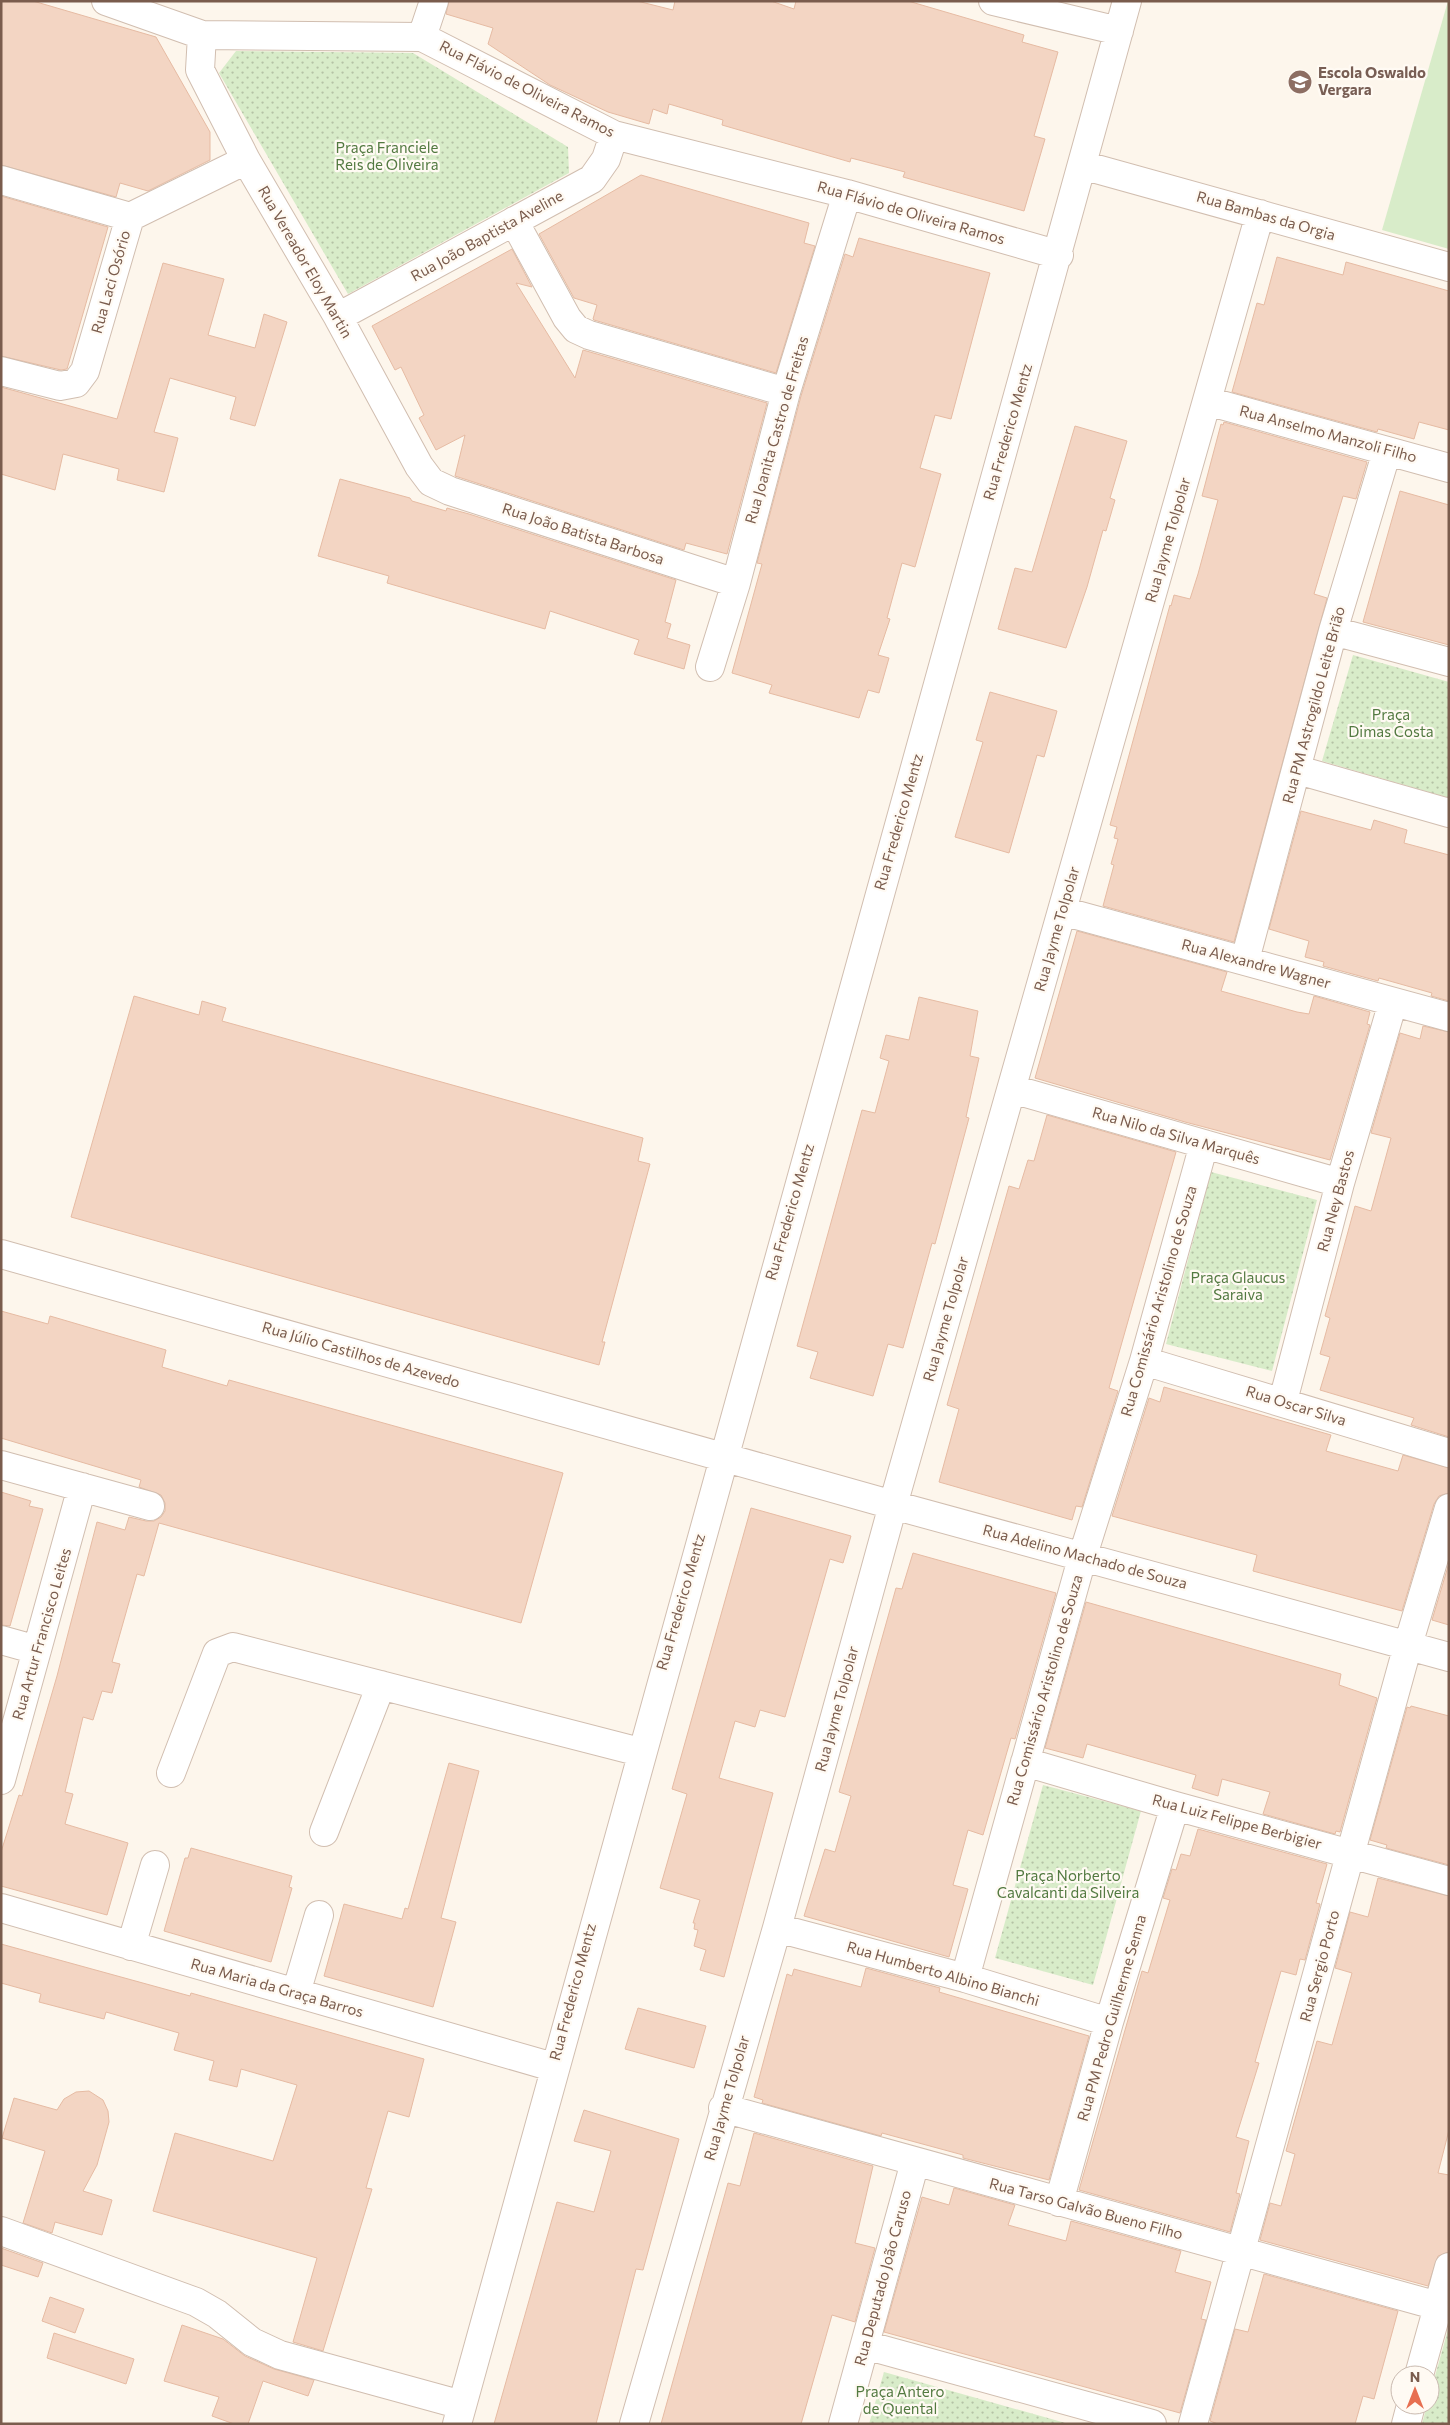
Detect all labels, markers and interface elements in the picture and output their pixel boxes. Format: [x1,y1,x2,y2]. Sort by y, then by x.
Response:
street label: Rua Flávio de Oliveira Ramos [437,36,618,140]
place label: Escola Oswaldo Vergara [1318,63,1426,98]
school or university icon: Escola Oswaldo Vergara [1287,69,1313,95]
park label: Praça Franciele Reis de Oliveira [335,138,439,173]
street label: Rua Flávio de Oliveira Ramos [815,177,1007,247]
street label: Rua Vereador Eloy Martin [255,182,357,341]
street label: Rua João Baptista Aveline [407,186,566,285]
street label: Rua Bambas da Orgia [1195,187,1338,243]
street label: Rua Laci Osório [87,228,133,335]
street label: Rua Joanita Castro de Freitas [741,334,812,526]
street label: Rua Frederico Mentz [979,361,1035,502]
street label: Rua Anselmo Manzoli Filho [1238,401,1419,465]
street label: Rua Jayme Tolpolar [1141,475,1194,604]
street label: Rua João Batista Barbosa [500,498,666,568]
street label: Rua PM Astrogildo Leite Brião [1278,604,1348,805]
park label: Praça Dimas Costa [1348,705,1434,740]
street label: Rua Frederico Mentz [870,751,926,892]
street label: Rua Jayme Tolpolar [1030,864,1083,993]
street label: Rua Alexandre Wagner [1180,934,1333,992]
street label: Rua Nilo da Silva Marquês [1090,1102,1262,1168]
street label: Rua Frederico Mentz [761,1141,817,1282]
street label: Rua Ney Bastos [1313,1148,1357,1254]
street label: Rua Comissário Aristolino de Souza [1116,1183,1200,1418]
street label: Rua Jayme Tolpolar [919,1254,972,1383]
park label: Praça Glaucus Saraiva [1191,1268,1286,1303]
street label: Rua Júlio Castilhos de Azevedo [260,1317,462,1391]
street label: Rua Oscar Silva [1244,1381,1349,1429]
street label: Rua Adelino Machado de Souza [981,1520,1190,1592]
street label: Rua Frederico Mentz [652,1531,708,1672]
street label: Rua Artur Francisco Leites [8,1546,74,1722]
street label: Rua Comissário Aristolino de Souza [1002,1572,1086,1807]
street label: Rua Jayme Tolpolar [811,1644,861,1774]
street label: Rua Luiz Felippe Berbigier [1151,1790,1324,1852]
park label: Praça Norberto Cavalcanti da Silveira [997,1866,1139,1901]
street label: Rua Sergio Porto [1295,1908,1343,2023]
street label: Rua PM Pedro Guilherme Senna [1073,1912,1149,2123]
street label: Rua Frederico Mentz [545,1921,599,2062]
street label: Rua Humberto Albino Bianchi [845,1937,1042,2009]
street label: Rua Maria da Graça Barros [189,1954,366,2020]
street label: Rua Jayme Tolpolar [700,2033,753,2162]
street label: Rua Tarso Galvão Bueno Filho [988,2174,1185,2243]
street label: Rua Deputado João Caruso [850,2188,914,2367]
north arrow [1390,2365,1440,2415]
text: N [1410,2368,1420,2385]
park label: Praça Antero de Quental [856,2382,944,2417]

